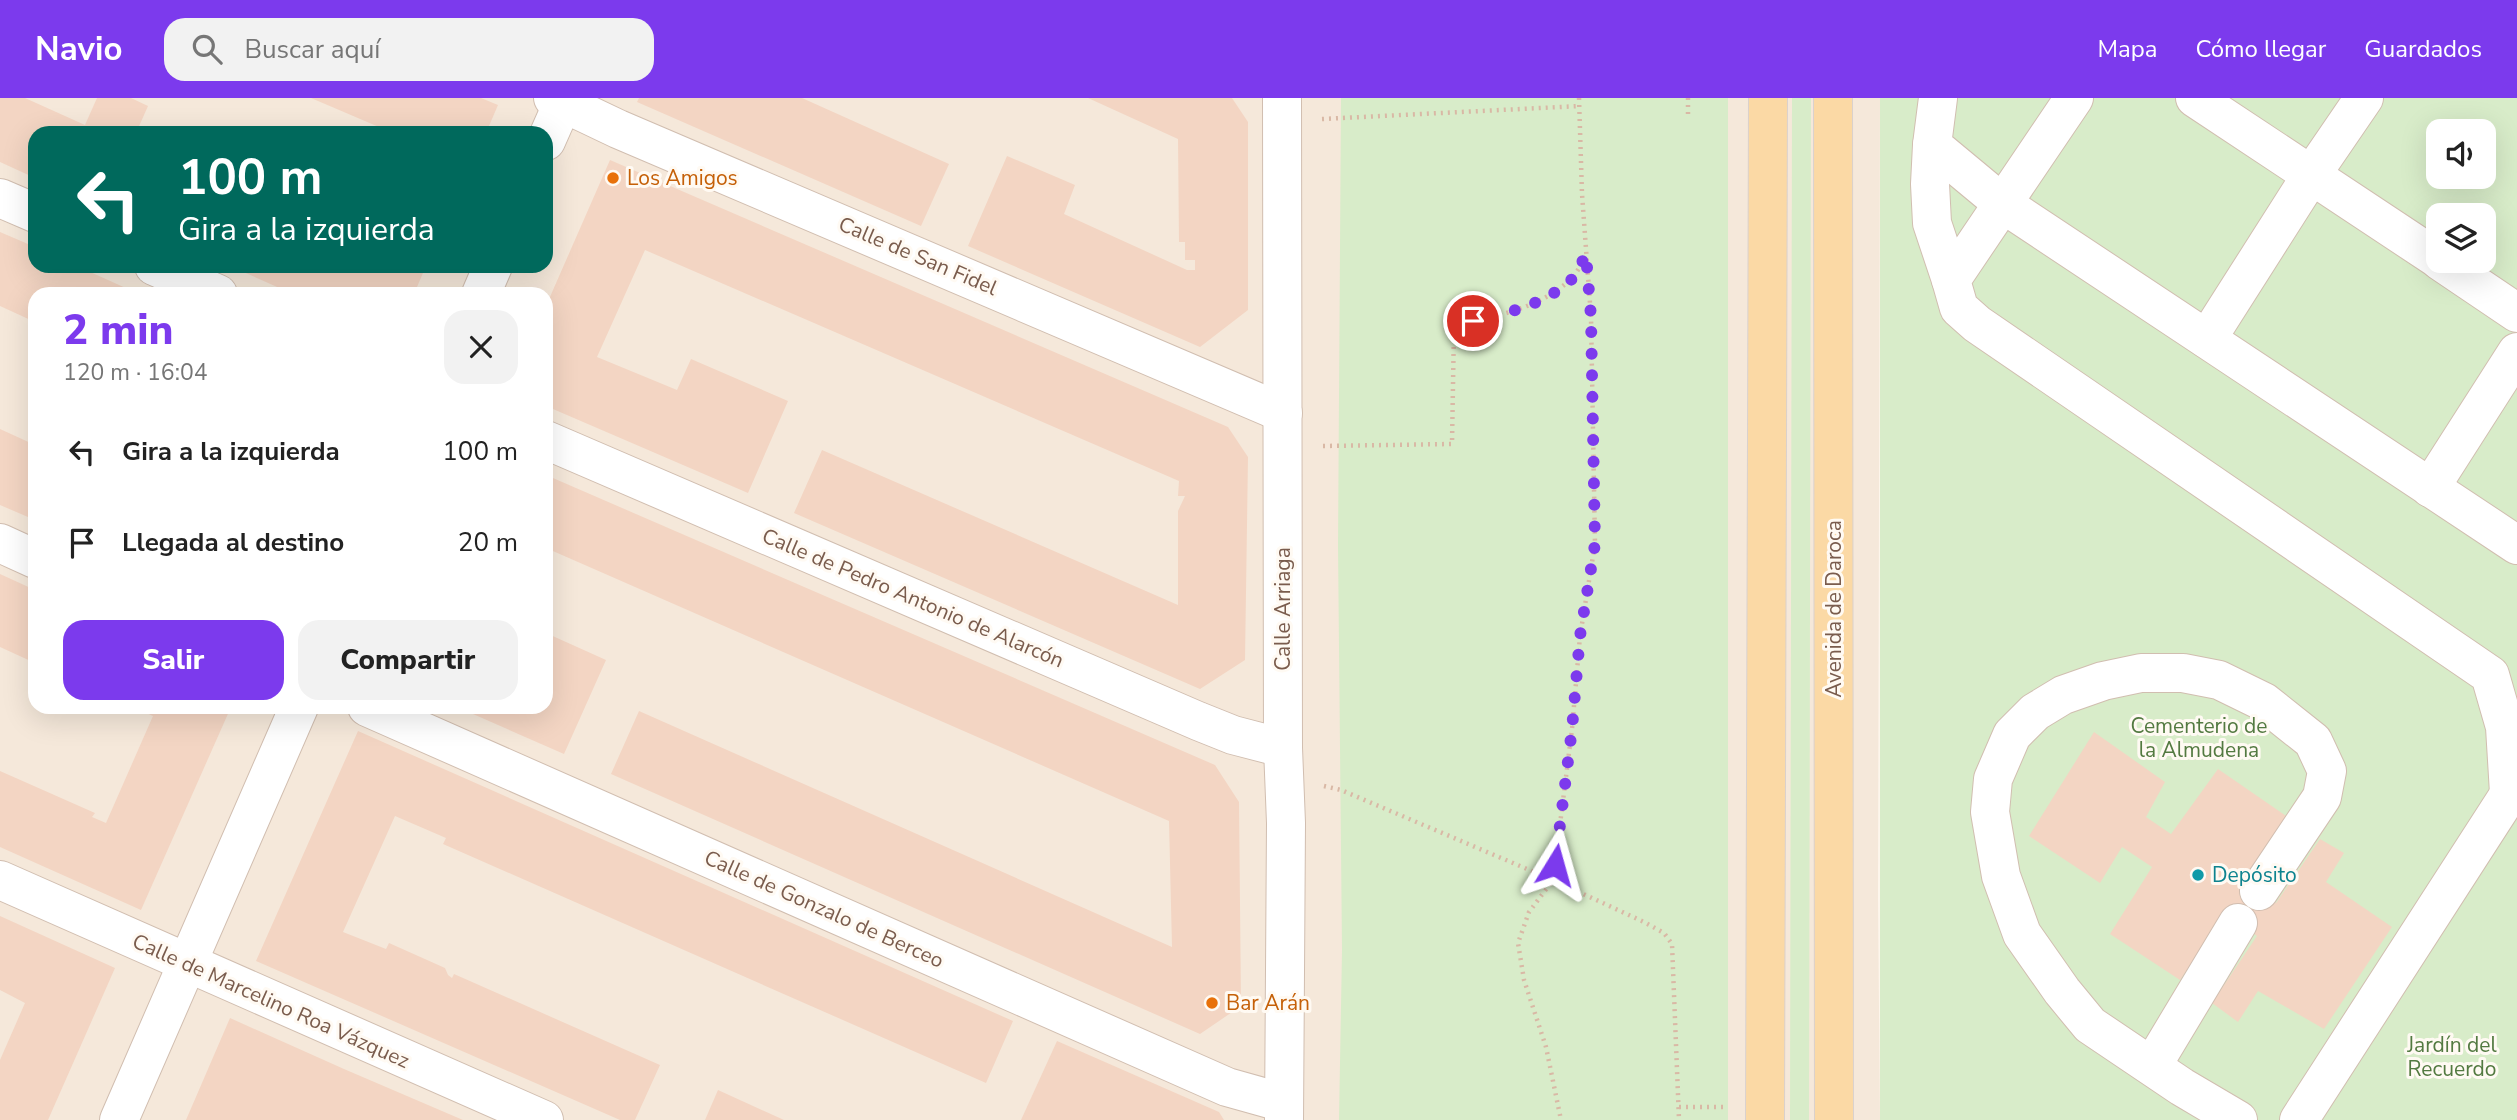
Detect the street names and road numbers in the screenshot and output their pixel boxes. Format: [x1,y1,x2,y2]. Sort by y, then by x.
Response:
street label: Calle de San Fidel [834,210,1002,302]
street label: Avenida de Daroca [1820,520,1848,698]
street label: Calle de Pedro Antonio de Alarcón [758,522,1068,674]
street label: Calle Arriaga [1269,547,1297,671]
street label: Calle de Gonzalo de Berceo [700,843,948,975]
street label: Calle de Marcelino Roa Vázquez [128,927,414,1075]

